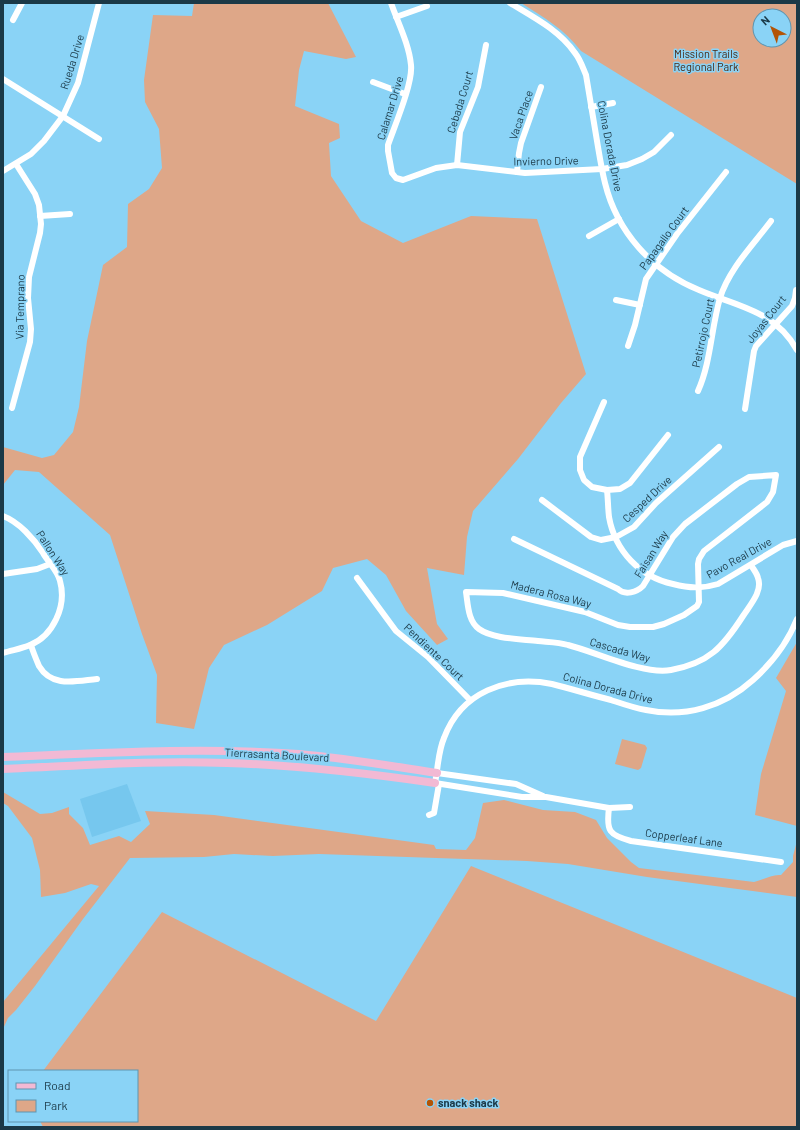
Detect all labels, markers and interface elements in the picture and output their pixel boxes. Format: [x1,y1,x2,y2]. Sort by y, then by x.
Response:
north arrow [752,8,792,48]
text: N [758,13,772,27]
street label: Rueda Drive [57,33,86,91]
park label: Mission Trails Regional Park [673,47,739,73]
street label: Cebada Court [444,69,475,135]
street label: Calamar Drive [374,74,405,141]
street label: Vaca Place [506,88,535,141]
street label: Colina Dorada Drive [595,99,626,193]
street label: Invierno Drive [513,153,579,168]
street label: Papagallo Court [636,203,691,272]
street label: Via Temprano [12,274,27,340]
street label: Joyas Court [743,292,788,345]
street label: Petirrojo Court [689,297,716,369]
street label: Cesped Drive [619,473,674,525]
street label: Pallon Way [34,528,73,578]
street label: Faisan Way [631,528,670,580]
street label: Pavo Real Drive [704,534,774,581]
street label: Madera Rosa Way [509,577,593,610]
street label: Pendiente Court [402,621,467,683]
street label: Cascada Way [588,635,652,664]
street label: Colina Dorada Drive [562,669,655,706]
street label: Tierrasanta Boulevard [224,745,330,764]
street label: Copperleaf Lane [644,826,724,849]
legend [8,1070,138,1122]
text: Road [44,1078,71,1092]
place label: snack shack [438,1096,499,1109]
text: Park [44,1098,68,1112]
marker: snack shack [425,1098,435,1108]

